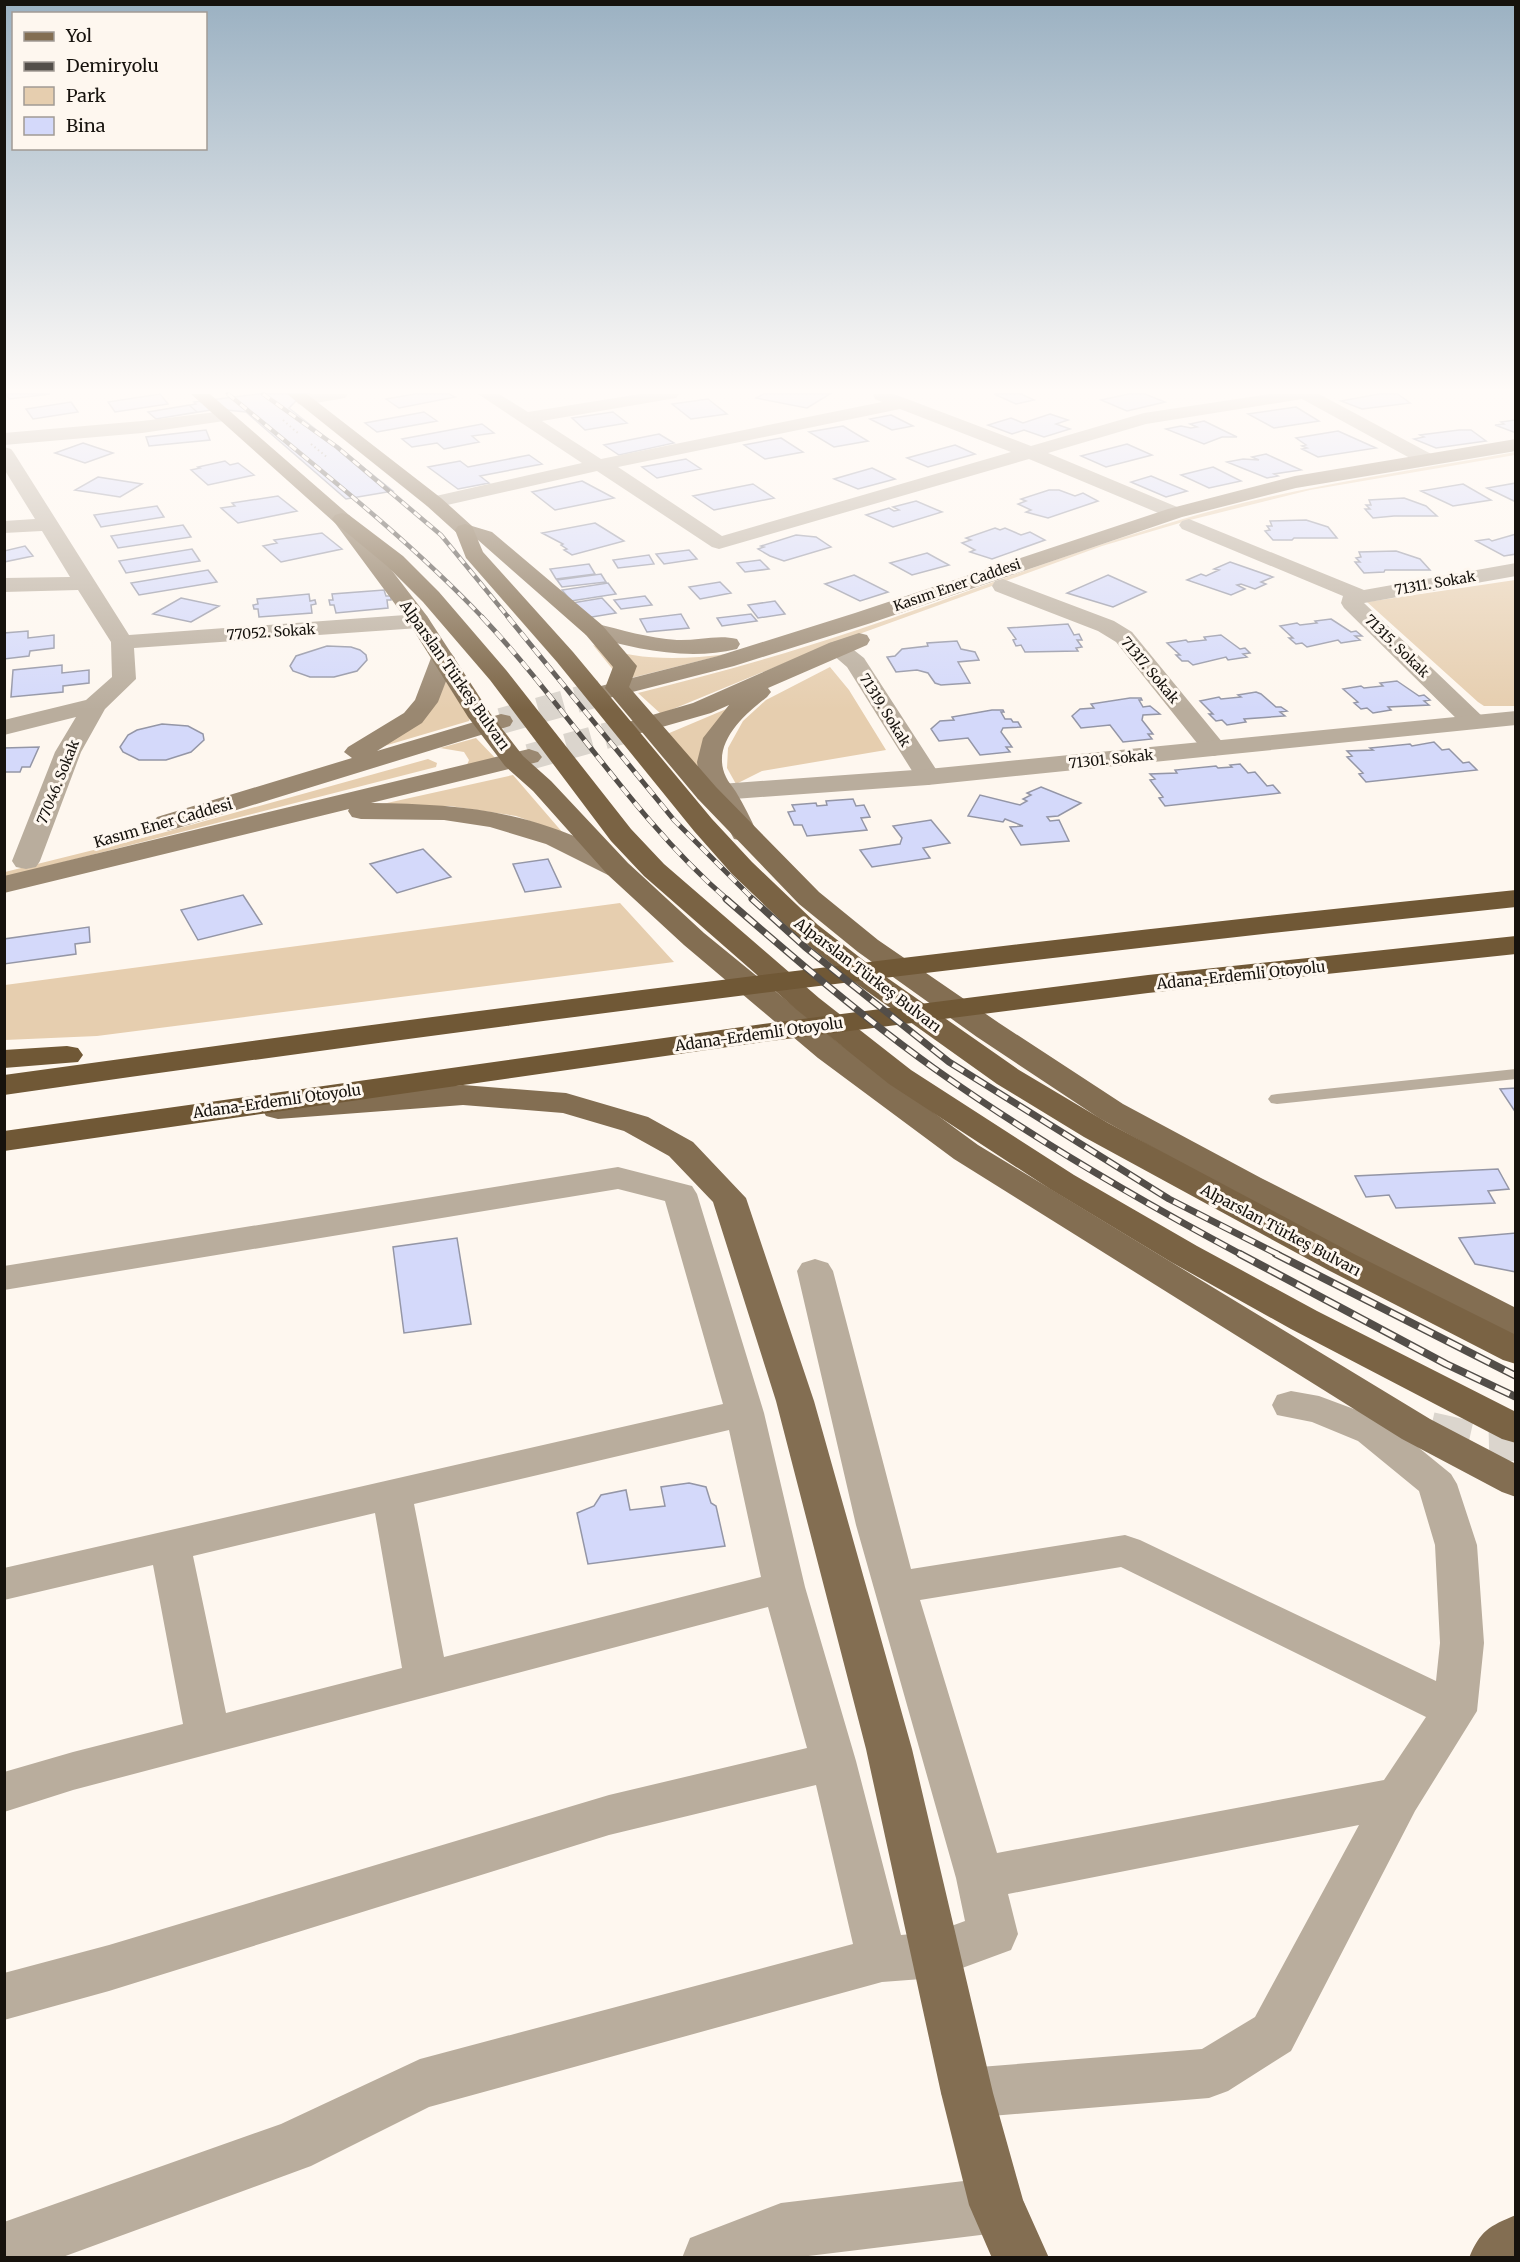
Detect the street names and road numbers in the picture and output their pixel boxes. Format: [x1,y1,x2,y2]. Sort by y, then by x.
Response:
street label: Kasım Ener Caddesi [891,555,1024,615]
street label: 71311. Sokak [1393,567,1477,599]
street label: Alparslan Türkeş Bulvarı [395,596,514,754]
street label: 71315. Sokak [1361,611,1433,681]
street label: 77052. Sokak [226,620,316,644]
street label: 71317. Sokak [1117,633,1183,707]
street label: 71319. Sokak [855,670,915,750]
street label: 77046. Sokak [33,737,83,827]
street label: 71301. Sokak [1068,746,1154,772]
street label: Kasım Ener Caddesi [92,794,235,852]
street label: Alparslan Türkeş Bulvarı [790,913,945,1036]
street label: Adana-Erdemli Otoyolu [1155,957,1326,993]
street label: Adana-Erdemli Otoyolu [673,1013,844,1055]
street label: Adana-Erdemli Otoyolu [191,1080,362,1122]
street label: Alparslan Türkeş Bulvarı [1197,1179,1364,1280]

